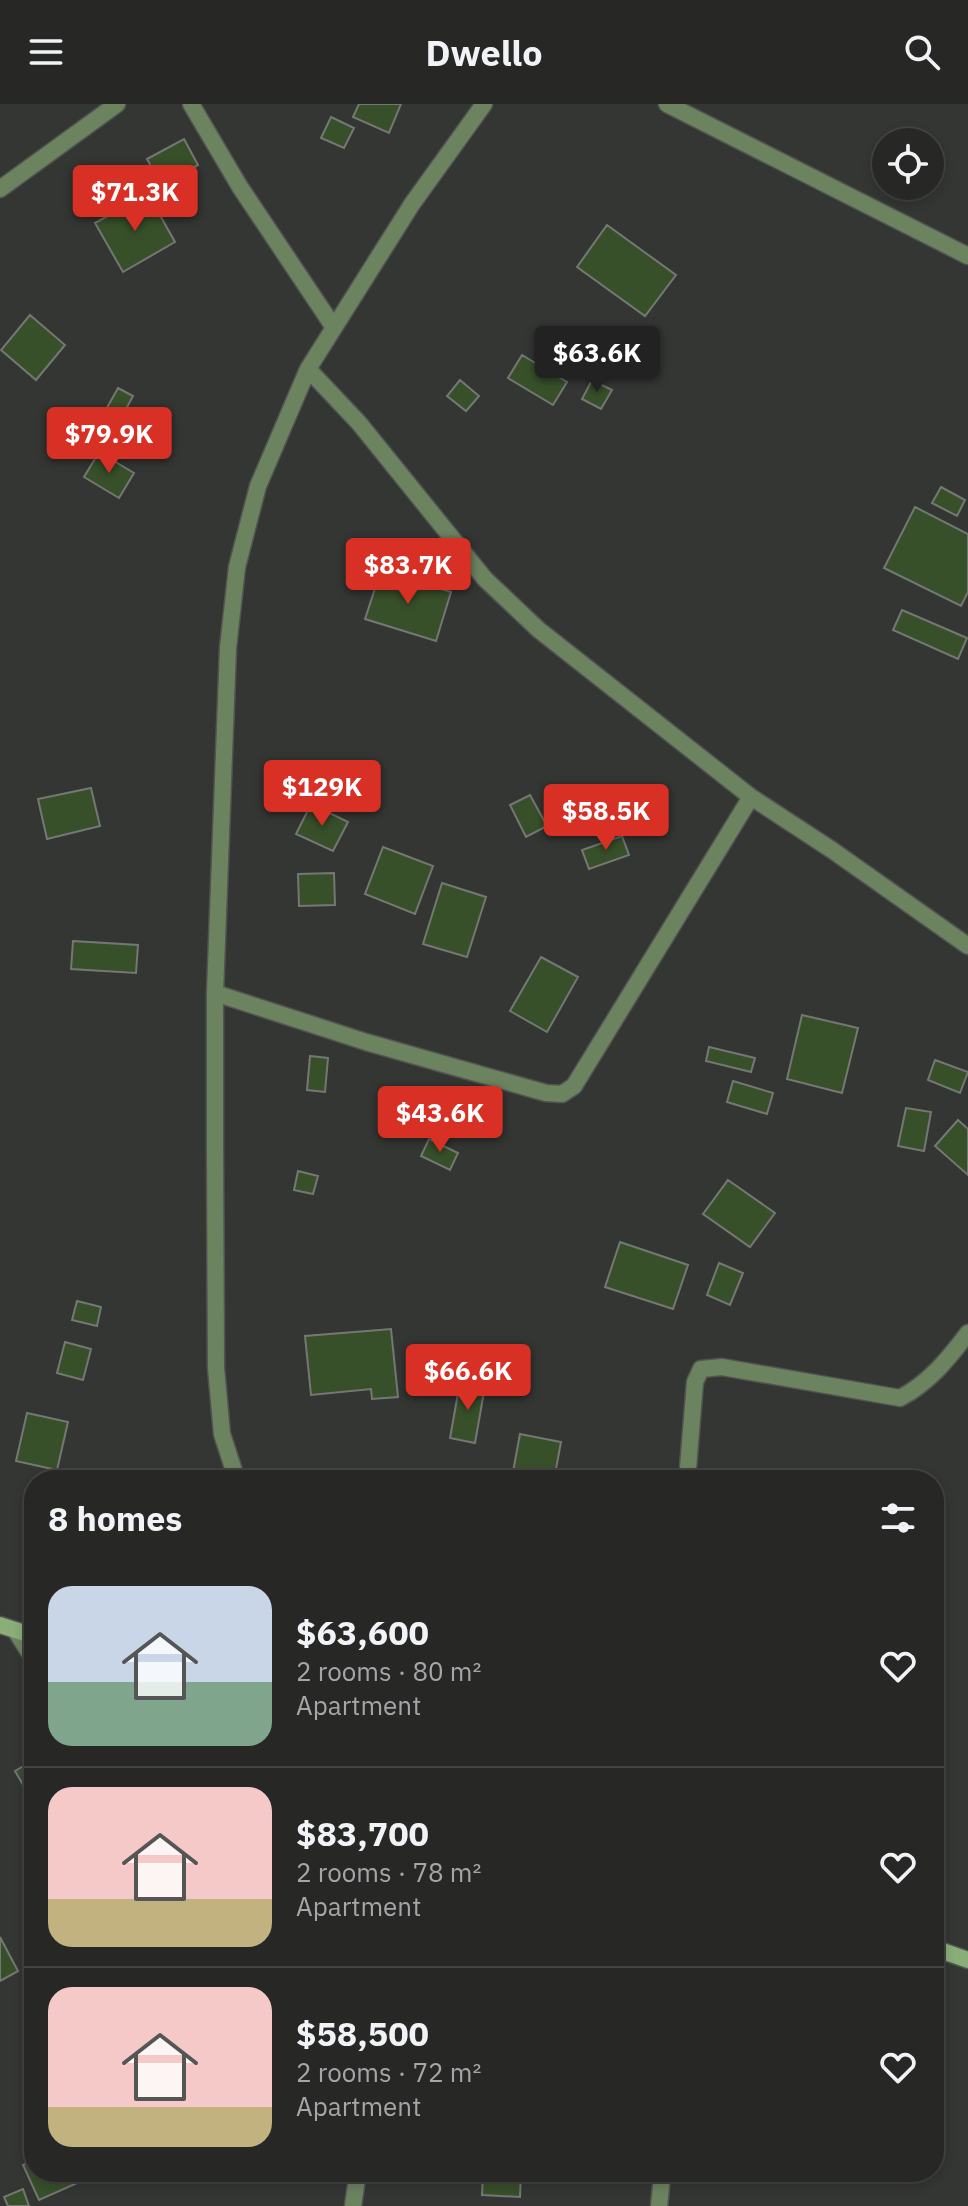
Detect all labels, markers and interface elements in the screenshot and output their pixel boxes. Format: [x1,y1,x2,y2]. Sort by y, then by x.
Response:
text: Dwello [425,29,543,76]
icon: menu [24,30,68,74]
icon: search [900,30,944,74]
map controls [872,128,944,200]
button: locate [872,128,944,200]
pin: $71.3K [70,165,200,233]
text: $71.3K [91,174,179,208]
pin: $63.6K [532,326,662,394]
text: $63.6K [553,335,641,369]
pin: $79.9K [44,407,174,475]
text: $79.9K [65,416,153,450]
pin: $83.7K [343,538,473,606]
text: $83.7K [364,547,452,581]
pin: $129K [266,760,378,828]
text: $129K [282,769,362,803]
pin: $58.5K [541,784,671,852]
text: $58.5K [562,793,650,827]
pin: $43.6K [375,1086,505,1154]
text: $43.6K [396,1095,484,1129]
pin: $66.6K [403,1344,533,1412]
text: $66.6K [424,1353,512,1387]
text: 8 homes [48,1496,183,1540]
icon: filters [876,1496,920,1540]
text: $63,600 [296,1610,429,1654]
icon: home [112,1618,208,1714]
icon: heart [876,1644,920,1688]
text: 2 rooms · 80 m² [296,1654,481,1688]
text: Apartment [296,1688,421,1722]
text: $83,700 [296,1811,429,1855]
icon: home [112,1819,208,1915]
icon: heart [876,1845,920,1889]
text: 2 rooms · 78 m² [296,1855,481,1889]
text: Apartment [296,1889,421,1923]
text: $58,500 [296,2011,429,2055]
icon: home [112,2019,208,2115]
icon: heart [876,2045,920,2089]
text: 2 rooms · 72 m² [296,2055,481,2089]
text: Apartment [296,2089,421,2123]

